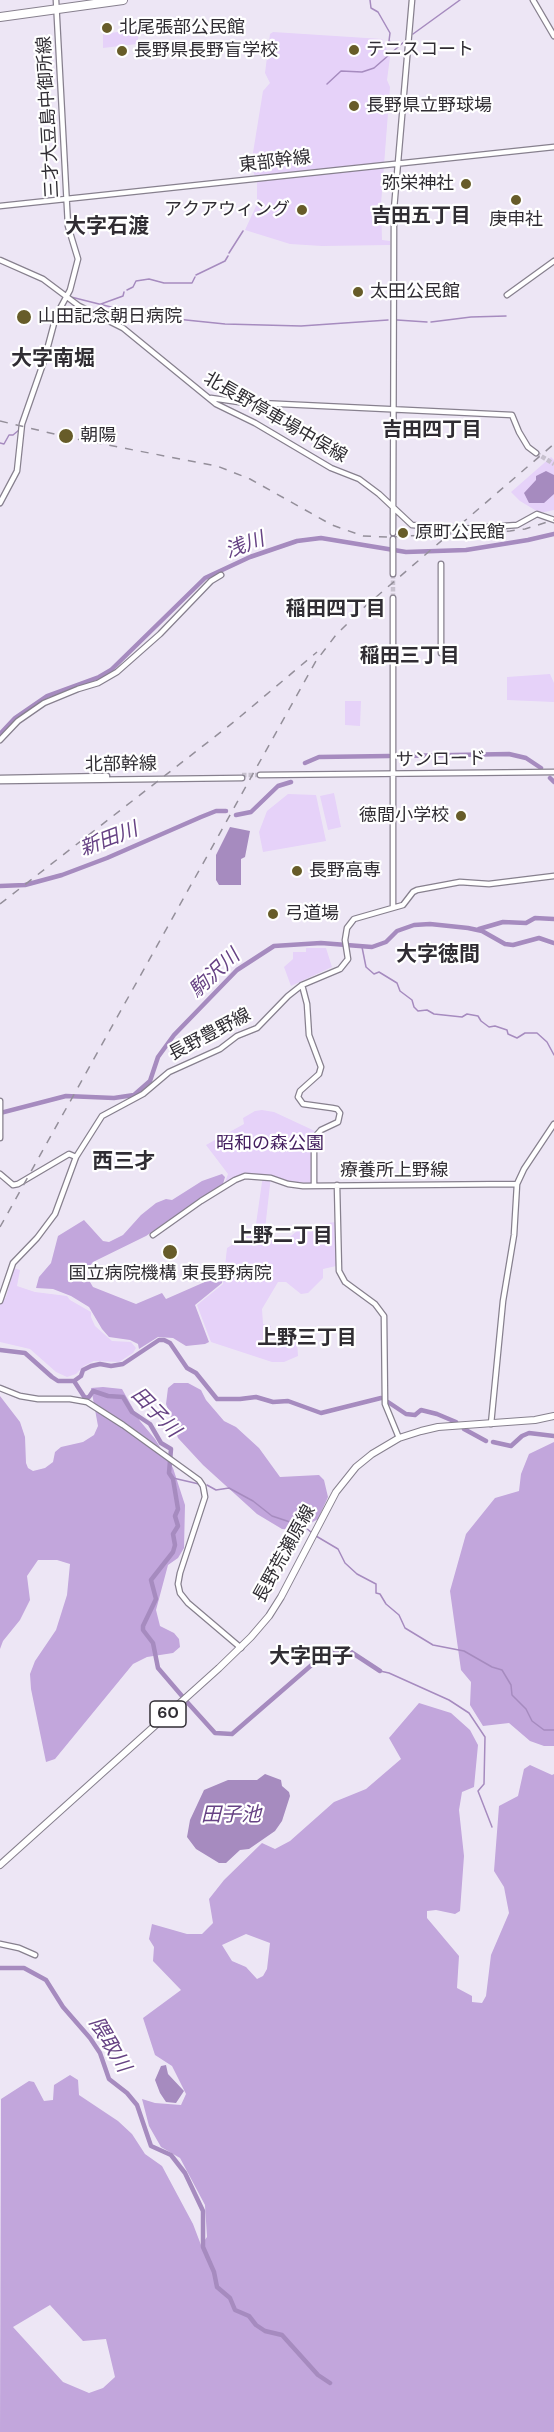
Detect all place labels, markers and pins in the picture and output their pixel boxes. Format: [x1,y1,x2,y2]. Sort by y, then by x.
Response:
place label: 北尾張部公民館 [119,17,245,39]
marker: 北尾張部公民館 [100,21,114,35]
place label: テニスコート [366,39,474,61]
place label: 長野県長野盲学校 [134,40,278,62]
marker: テニスコート [347,43,361,57]
marker: 長野県長野盲学校 [115,44,129,58]
place label: 長野県立野球場 [366,95,492,117]
marker: 長野県立野球場 [347,99,361,113]
place label: 弥栄神社 [382,173,454,195]
marker: 弥栄神社 [459,177,473,191]
marker: 庚申社 [509,193,523,207]
place label: アクアウィング [164,199,290,221]
marker: アクアウィング [295,203,309,217]
place label: 庚申社 [489,209,543,231]
place label: 太田公民館 [370,281,460,303]
marker: 太田公民館 [351,285,365,299]
place label: 山田記念朝日病院 [38,306,182,328]
marker: 山田記念朝日病院 [15,308,33,326]
place label: 朝陽 [80,425,116,447]
marker: 朝陽 [57,427,75,445]
place label: 原町公民館 [415,522,505,544]
marker: 原町公民館 [396,526,410,540]
place label: 徳間小学校 [359,805,449,827]
marker: 徳間小学校 [454,809,468,823]
place label: 長野高専 [309,860,381,882]
marker: 長野高専 [290,864,304,878]
place label: 弓道場 [285,903,339,925]
marker: 弓道場 [266,907,280,921]
marker: 国立病院機構 東長野病院 [161,1243,179,1261]
place label: 国立病院機構 東長野病院 [69,1263,271,1285]

